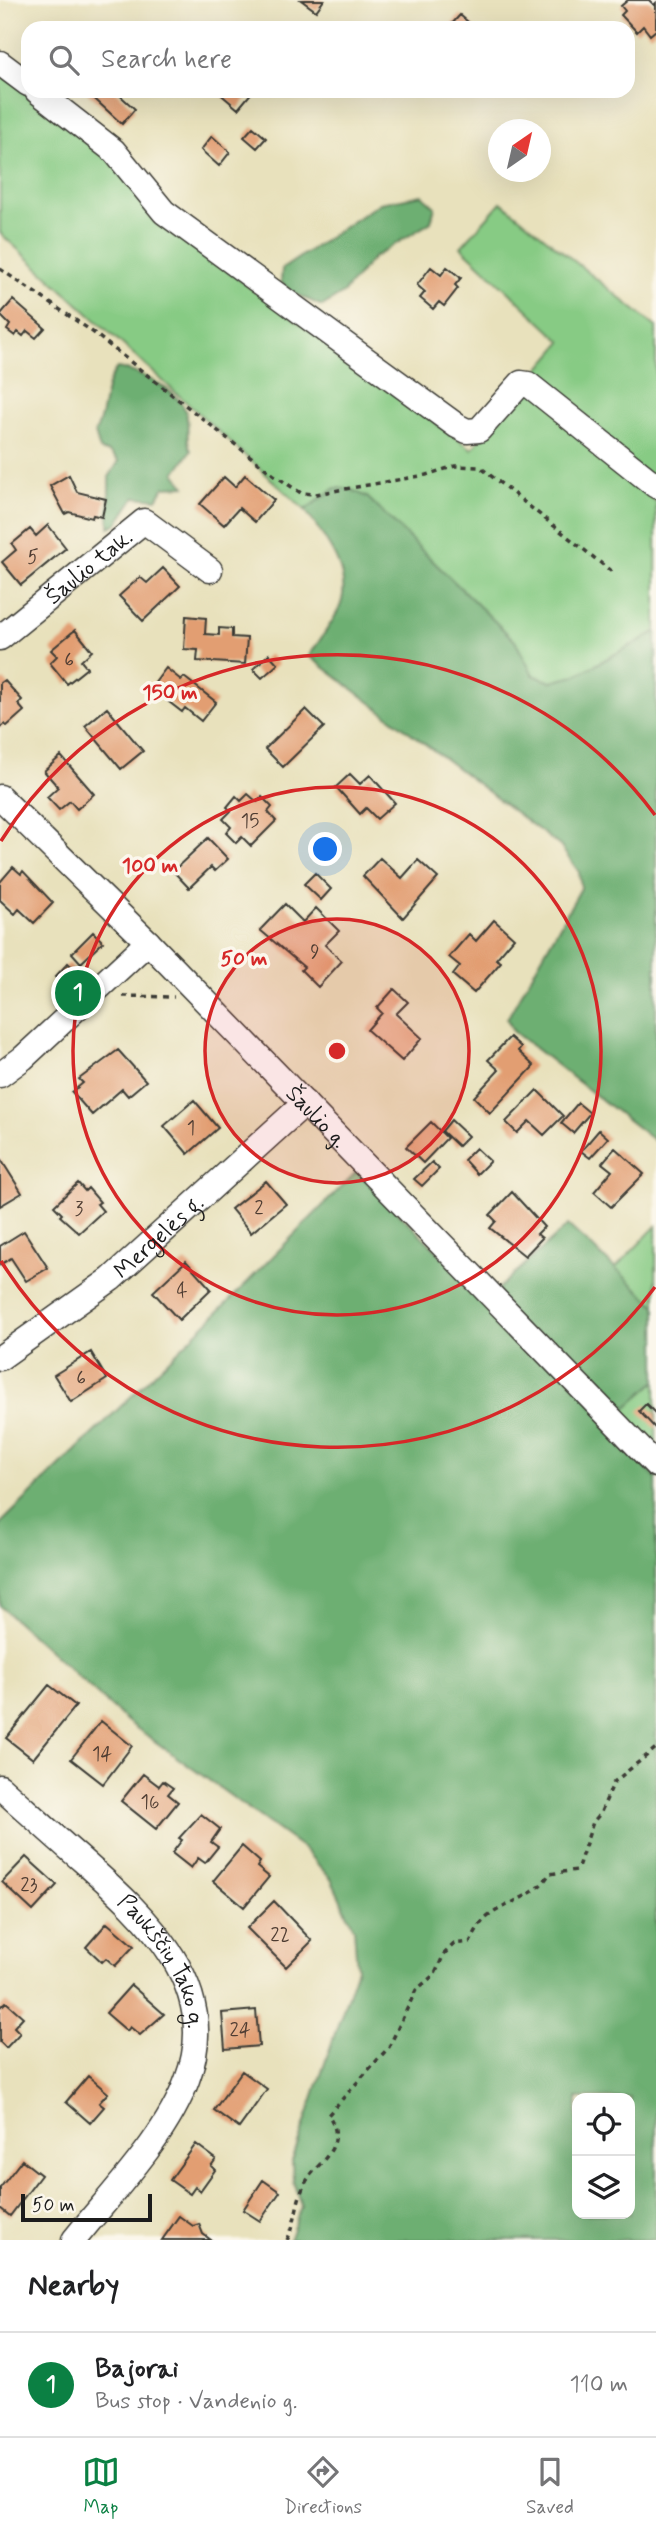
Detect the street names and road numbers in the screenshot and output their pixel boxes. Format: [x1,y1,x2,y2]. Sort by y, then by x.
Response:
street label: Šaulio tak. [40,523,140,612]
street label: Šaulio g. [278,1080,353,1156]
street label: Mergelės g. [108,1189,211,1286]
street label: Paukščių Tako g. [110,1888,209,2029]

